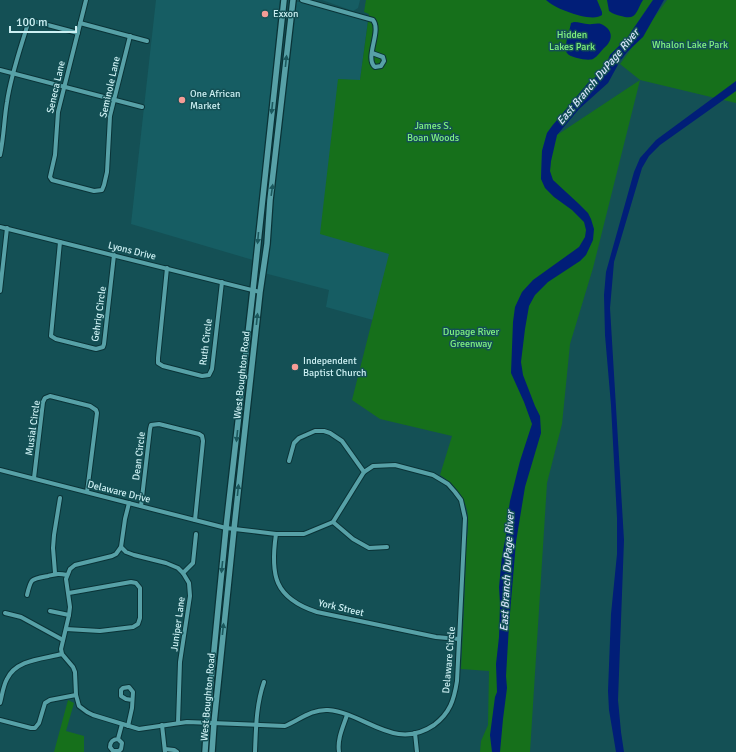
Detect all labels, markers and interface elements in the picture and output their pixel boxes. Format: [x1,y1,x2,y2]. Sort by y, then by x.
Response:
scale bar [10,8,76,34]
place label: Exxon [273,8,298,20]
marker: Exxon [260,9,270,19]
text: 100 m [16,15,48,30]
water label: East Branch DuPage River [554,25,643,127]
park label: Hidden Lakes Park [549,29,595,53]
park label: Whalon Lake Park [652,39,728,51]
street label: Seminole Lane [97,55,123,119]
one-way arrow [283,55,290,67]
street label: Seneca Lane [44,60,68,114]
place label: One African Market [190,88,241,112]
marker: One African Market [177,95,187,105]
one-way arrow [269,102,276,114]
park label: James S. Boan Woods [407,120,460,144]
one-way arrow [269,184,275,196]
one-way arrow [255,232,262,244]
street label: Lyons Drive [107,239,157,263]
street label: Gehrig Circle [89,286,109,342]
one-way arrow [253,313,260,325]
street label: Ruth Circle [197,318,215,366]
park label: Dupage River Greenway [443,326,500,350]
street label: West Boughton Road [231,330,253,420]
place label: Independent Baptist Church [303,355,366,379]
marker: Independent Baptist Church [290,362,300,372]
street label: Musial Circle [23,400,43,456]
one-way arrow [234,430,240,443]
street label: Dean Circle [130,431,148,481]
street label: Delaware Drive [86,478,152,506]
one-way arrow [235,484,241,496]
water label: East Branch DuPage River [497,508,517,632]
one-way arrow [219,561,226,573]
street label: Juniper Lane [168,596,188,652]
street label: York Street [317,597,366,619]
one-way arrow [220,623,227,635]
street label: Delaware Circle [440,626,458,694]
street label: West Boughton Road [198,652,218,742]

